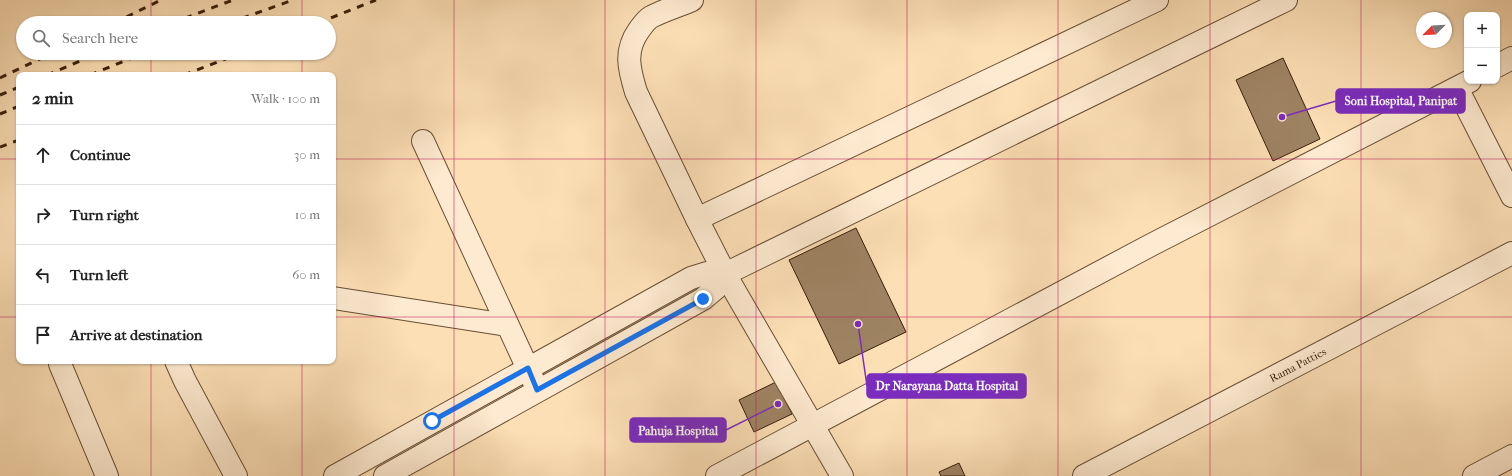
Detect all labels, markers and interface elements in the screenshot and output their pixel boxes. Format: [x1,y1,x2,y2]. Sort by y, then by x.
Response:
north arrow [1416,12,1452,48]
map controls [1464,12,1500,84]
button: + [1464,12,1500,48]
search box [16,16,336,60]
icon: search [30,27,52,49]
text: Search here [62,29,138,47]
button: − [1464,48,1500,84]
text: 2 min [32,88,73,108]
callout: Soni Hospital, Panipat [1336,89,1465,113]
text: Walk · 100 m [251,91,320,106]
text: Soni Hospital, Panipat [1345,94,1458,109]
icon: ahead [32,144,54,166]
text: Continue [70,146,130,164]
text: 30 m [294,147,320,162]
icon: right [32,204,54,226]
text: Turn right [70,206,139,224]
text: 10 m [295,207,320,222]
icon: left [32,264,54,286]
text: Turn left [70,266,128,284]
text: 60 m [292,267,320,282]
route end [694,290,712,308]
icon: arrive [32,324,54,346]
text: Arrive at destination [70,326,202,344]
street label: Rama Patties [1267,345,1328,385]
callout: Dr Narayana Datta Hospital [867,374,1026,398]
text: Dr Narayana Datta Hospital [876,379,1019,394]
route start [423,412,441,430]
callout: Pahuja Hospital [630,418,726,442]
text: Pahuja Hospital [638,424,719,439]

